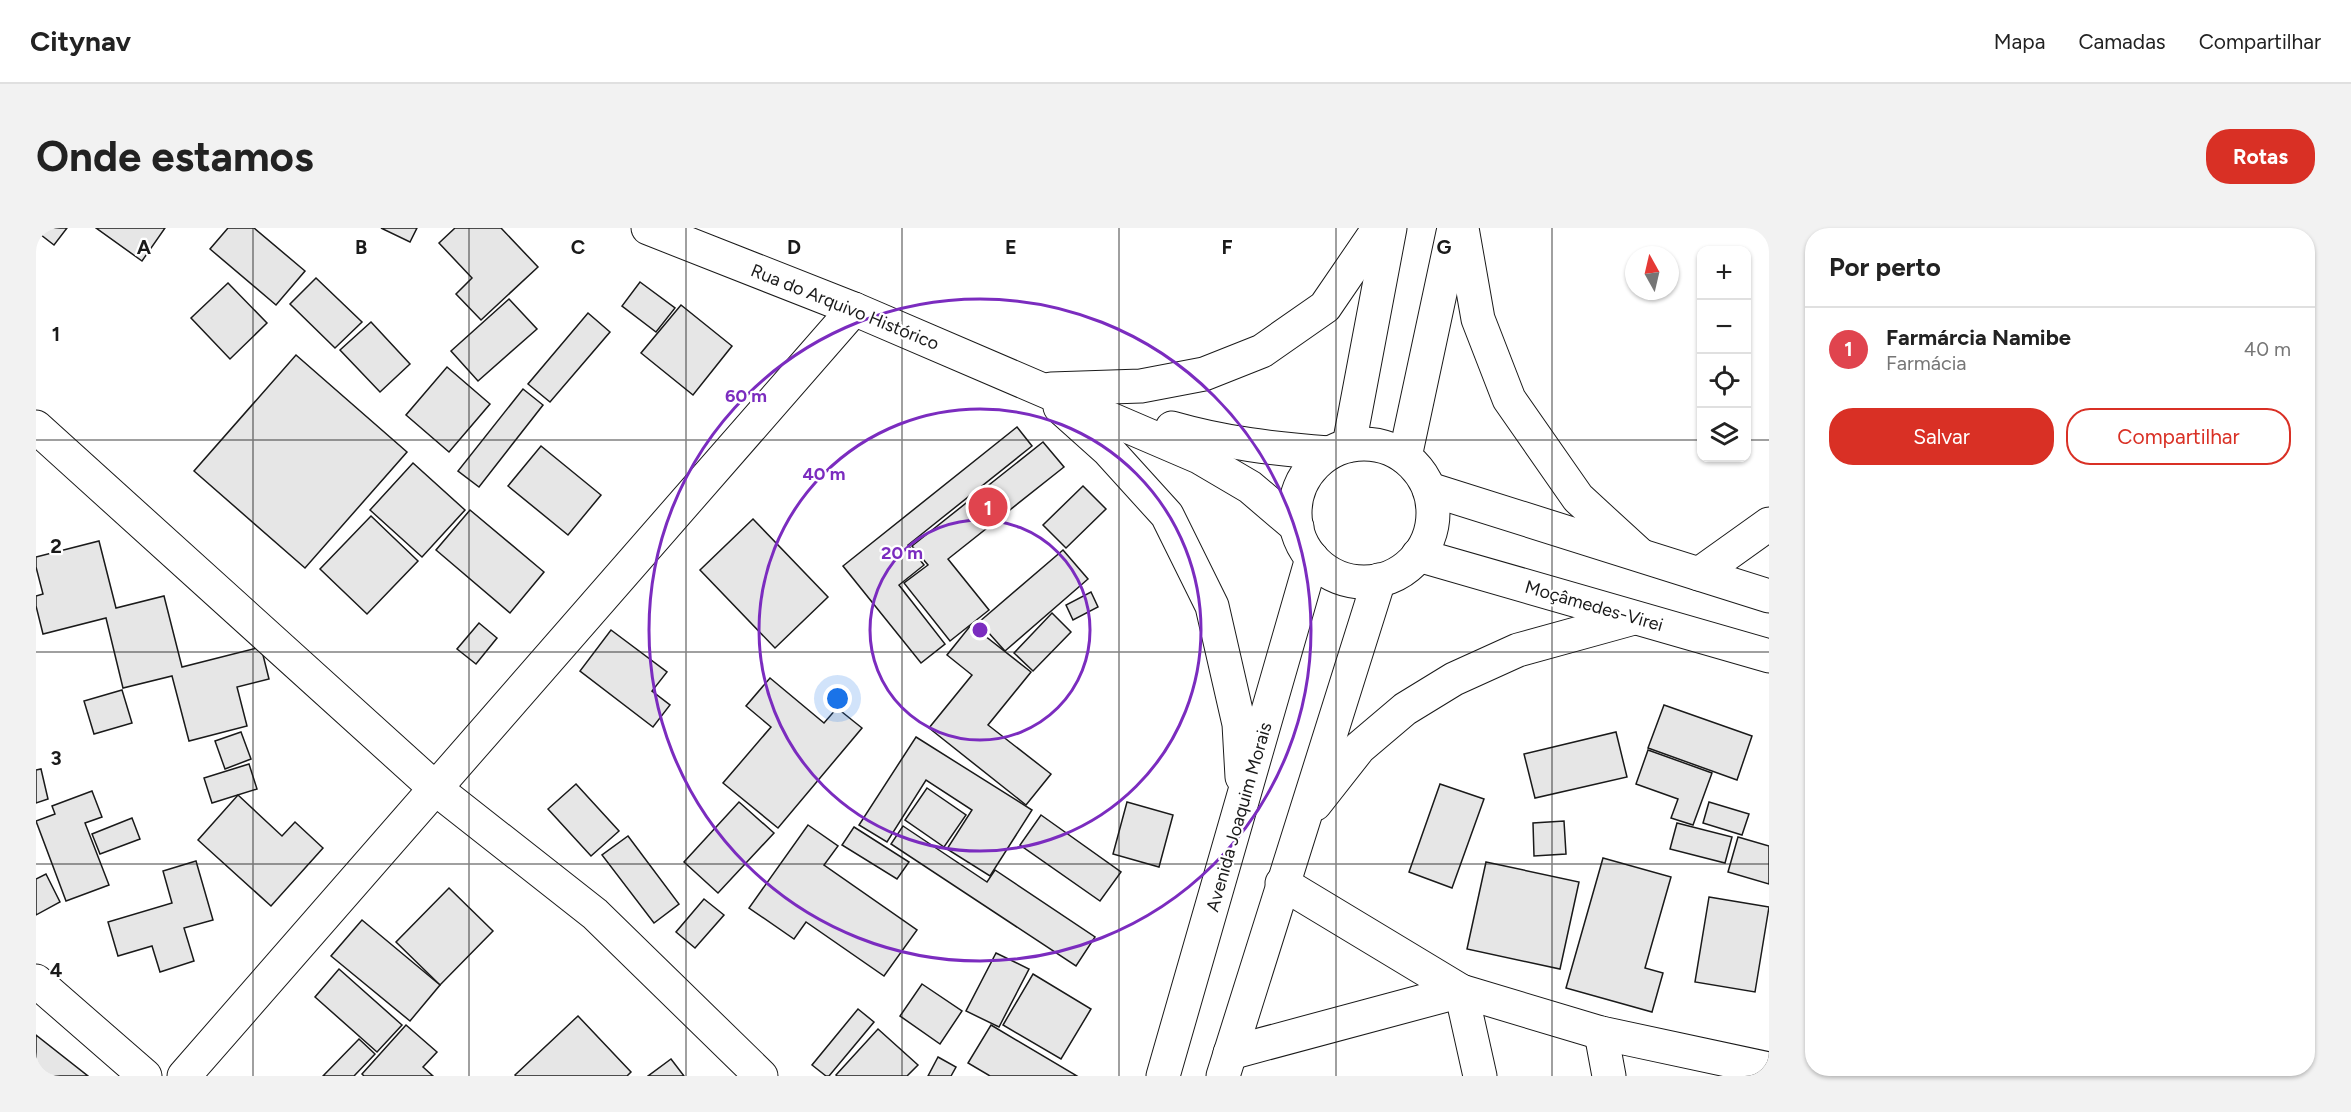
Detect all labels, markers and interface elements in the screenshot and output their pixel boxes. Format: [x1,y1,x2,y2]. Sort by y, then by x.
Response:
text: Citynav [30,24,131,58]
text: Mapa [1994,29,2045,54]
text: Camadas [2078,29,2166,54]
text: Compartilhar [2199,29,2321,54]
button: Rotas [2206,129,2315,184]
text: Onde estamos [36,131,314,182]
text: A [137,235,152,259]
text: B [355,235,367,259]
text: C [571,235,585,259]
text: D [787,235,801,259]
text: E [1005,235,1017,259]
text: F [1221,235,1233,259]
text: G [1437,235,1452,259]
north arrow [1625,246,1679,300]
map controls [1697,246,1751,462]
button: + [1697,246,1751,300]
text: Por perto [1829,251,1941,283]
street label: Rua do Arquivo Histórico [748,259,942,355]
button: − [1697,300,1751,354]
text: 1 [52,322,60,346]
text: Farmárcia Namibe [1886,324,2071,351]
text: 1 [1844,337,1853,361]
text: 40 m [2244,337,2291,361]
text: Farmácia [1886,351,1967,375]
button: locate [1697,354,1751,408]
text: 60 m [725,385,767,407]
button: layers [1697,408,1751,462]
button: Salvar [1829,408,2054,465]
button: Compartilhar [2066,408,2291,465]
text: 40 m [802,463,846,485]
pin: 1 [968,484,1008,530]
text: 2 [50,534,62,558]
text: 20 m [881,542,923,564]
street label: Moçâmedes-Virei [1522,576,1666,636]
centre of rings [970,620,990,640]
your location [823,684,852,713]
street label: Avenida Joaquim Morais [1201,720,1277,914]
text: 3 [50,746,62,770]
text: 4 [50,958,63,982]

